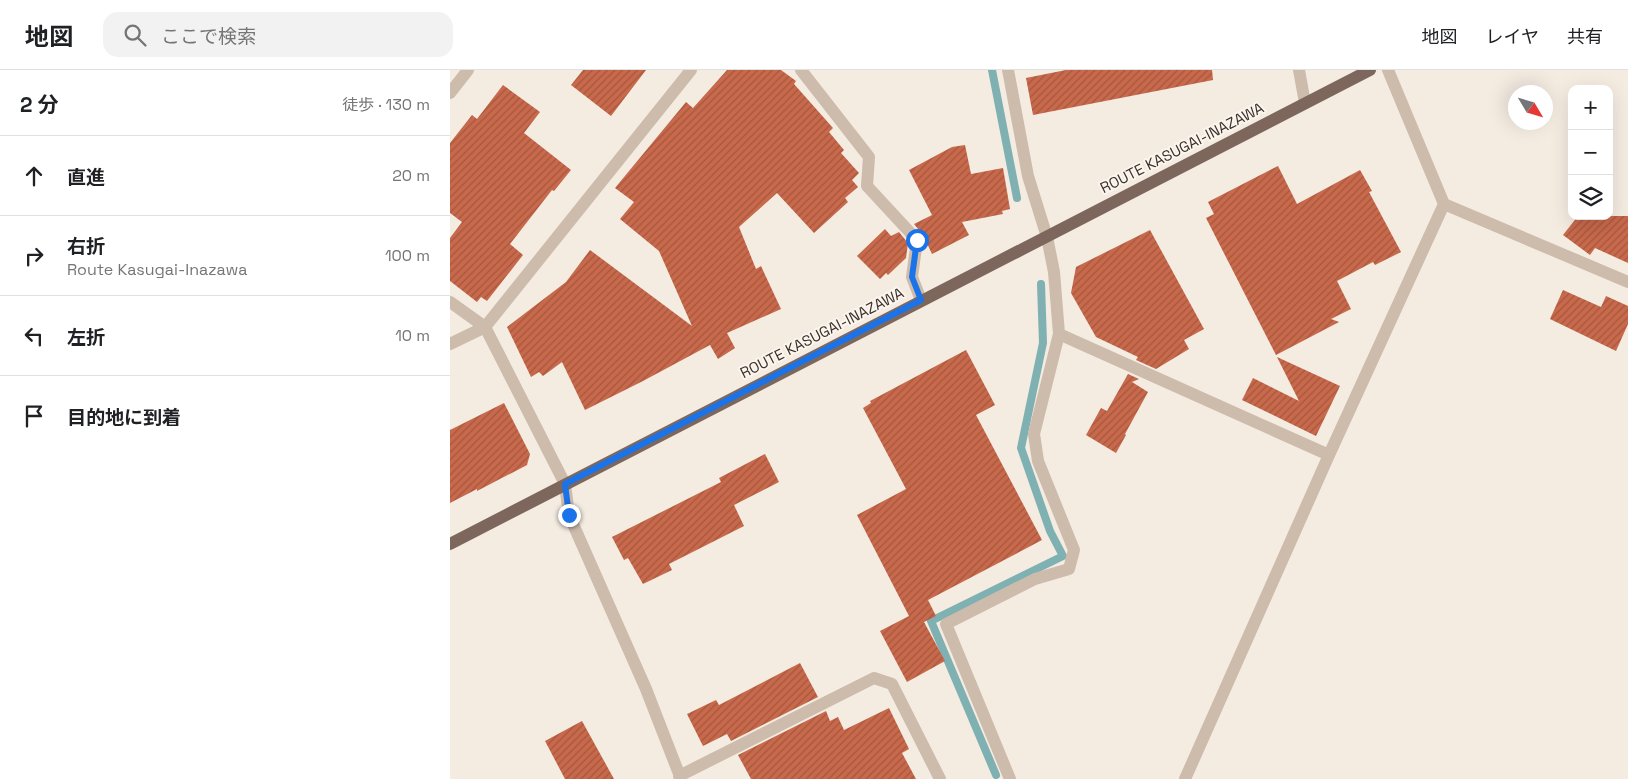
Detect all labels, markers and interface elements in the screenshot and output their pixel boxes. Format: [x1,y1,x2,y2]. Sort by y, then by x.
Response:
search box [103,12,453,57]
text: 地図 [25,21,73,52]
icon: search [121,21,149,49]
text: ここで検索 [161,24,256,49]
text: 地図 [1422,25,1458,48]
text: レイヤ [1486,25,1539,48]
text: 共有 [1567,25,1603,48]
north arrow [1508,85,1553,130]
map controls [1568,85,1613,220]
button: + [1568,85,1613,130]
text: 2 分 [20,91,59,118]
text: 徒歩 · 130 m [342,94,430,115]
street label: ROUTE KASUGAI-INAZAWA [1097,98,1267,197]
button: − [1568,130,1613,175]
icon: ahead [20,162,48,190]
text: 直進 [67,165,105,190]
text: 20 m [392,165,430,186]
button: layers [1568,175,1613,220]
route start [906,229,929,252]
text: 右折 [67,234,105,259]
icon: right [20,242,48,270]
text: 100 m [385,245,430,266]
text: Route Kasugai-Inazawa [67,259,247,280]
street label: ROUTE KASUGAI-INAZAWA [737,283,907,382]
icon: left [20,322,48,350]
text: 左折 [67,325,105,350]
text: 10 m [395,325,430,346]
icon: arrive [20,402,48,430]
text: 目的地に到着 [67,405,181,430]
route end [558,504,581,527]

